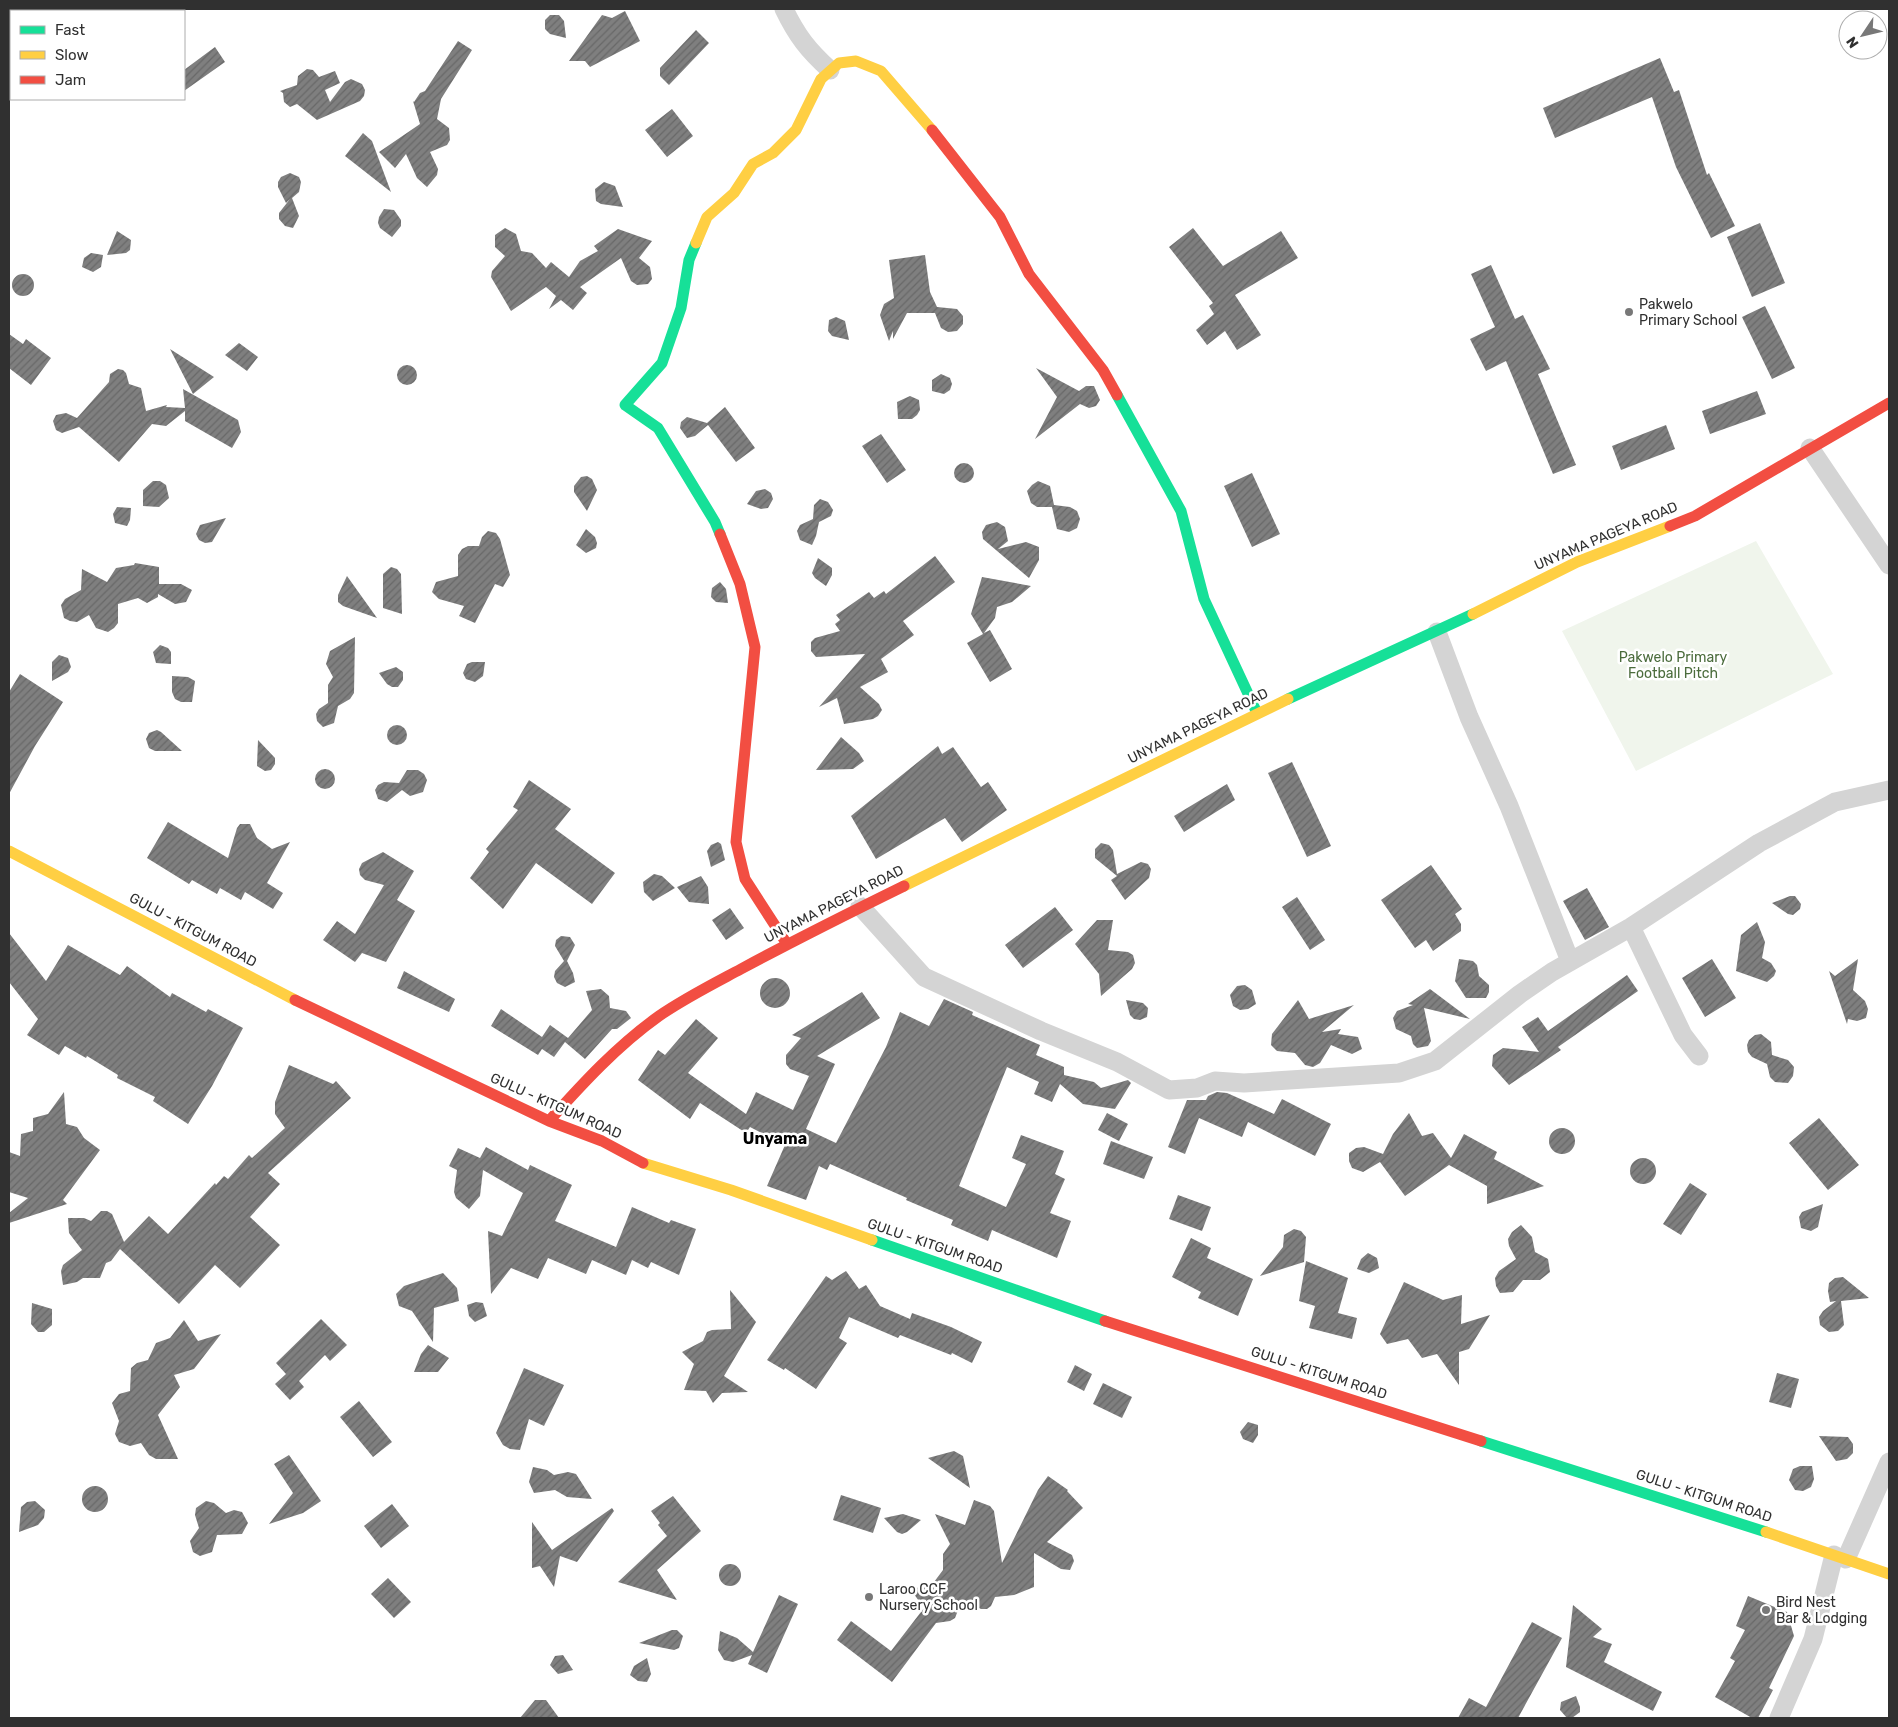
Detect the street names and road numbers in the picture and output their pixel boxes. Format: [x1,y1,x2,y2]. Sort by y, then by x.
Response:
street label: UNYAMA PAGEYA ROAD [1532,498,1680,574]
street label: UNYAMA PAGEYA ROAD [1125,685,1271,767]
street label: UNYAMA PAGEYA ROAD [761,861,907,947]
street label: GULU - KITGUM ROAD [126,889,260,971]
street label: GULU - KITGUM ROAD [488,1069,624,1143]
street label: GULU - KITGUM ROAD [865,1215,1005,1277]
street label: GULU - KITGUM ROAD [1249,1343,1389,1403]
street label: GULU - KITGUM ROAD [1634,1466,1774,1526]

